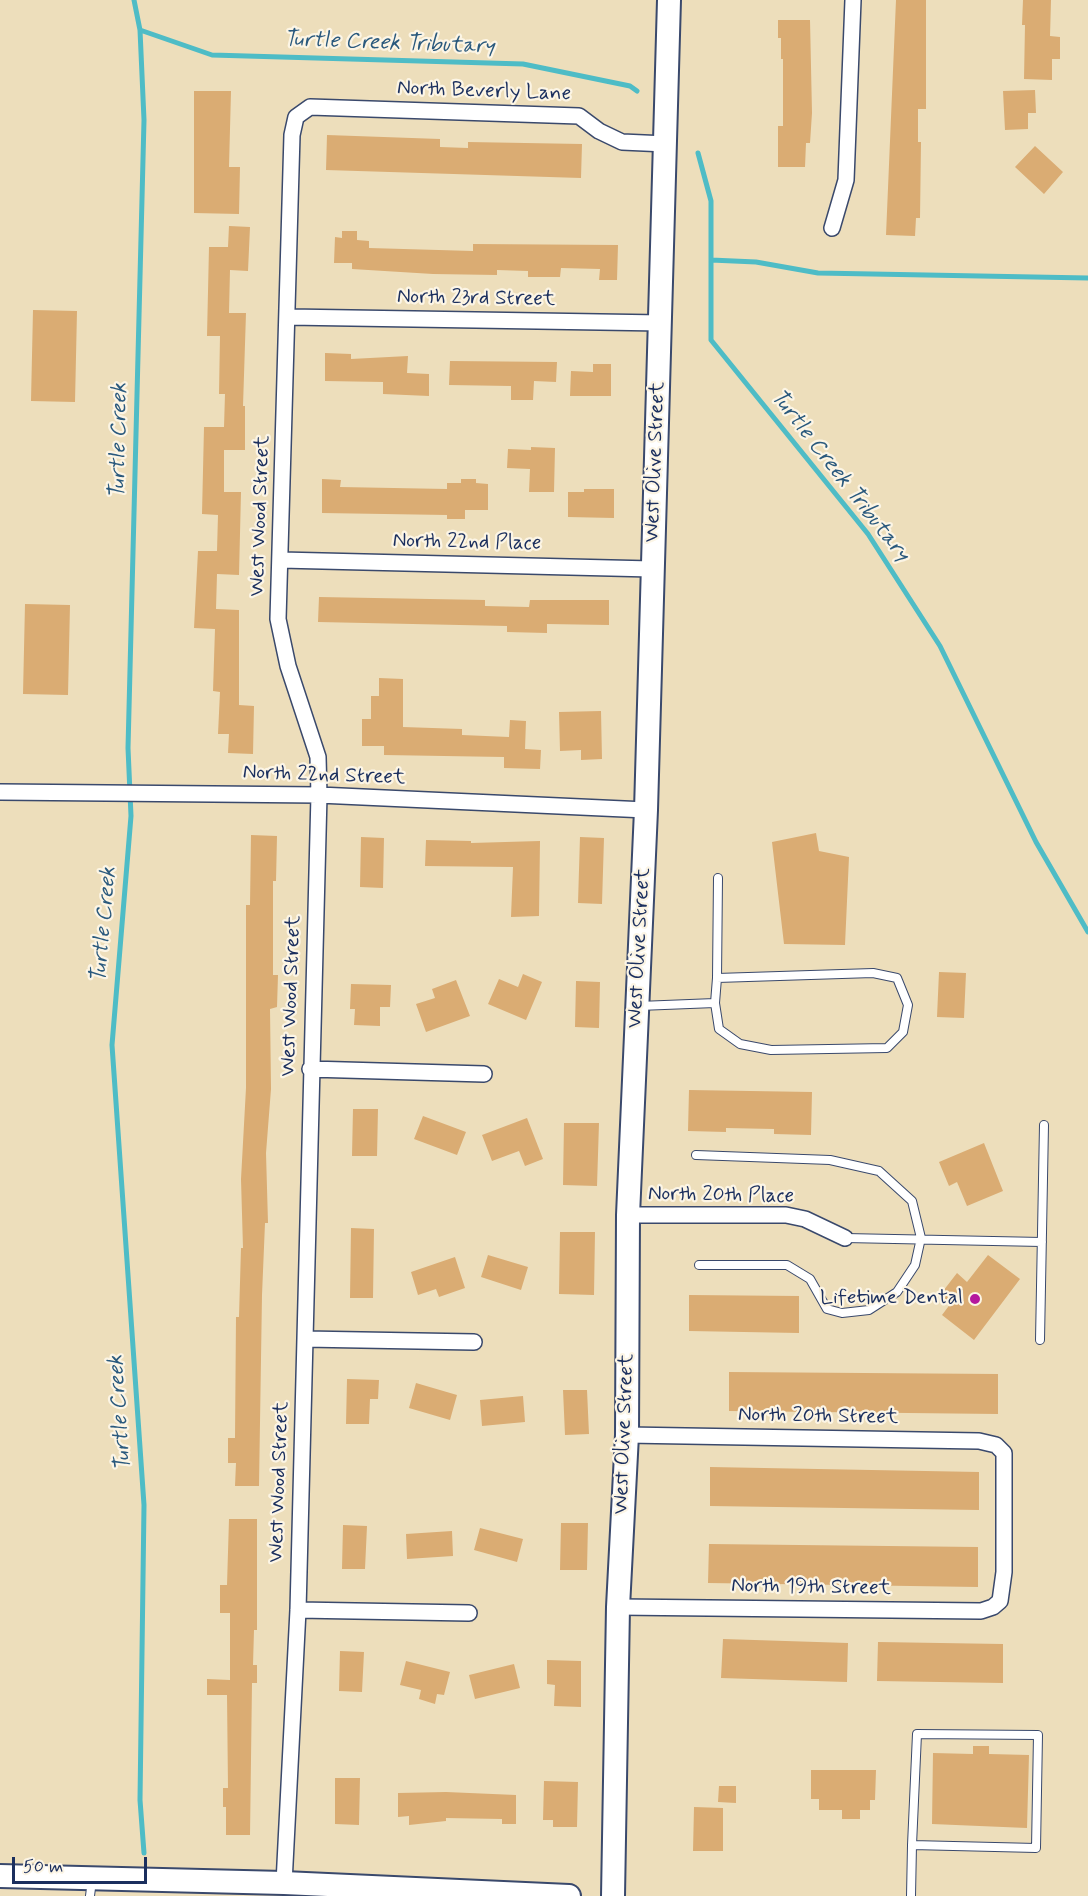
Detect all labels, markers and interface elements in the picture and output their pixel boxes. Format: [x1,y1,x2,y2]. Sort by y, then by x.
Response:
water label: Turtle Creek Tributary [283,27,495,61]
street label: North Beverly Lane [397,76,571,108]
street label: North 23rd Street [397,285,555,313]
street label: West Olive Street [641,381,671,543]
water label: Turtle Creek [106,382,134,500]
water label: Turtle Creek Tributary [764,385,914,567]
street label: West Wood Street [246,435,276,597]
street label: North 22nd Place [392,529,542,557]
street label: North 22nd Street [242,761,406,791]
water label: Turtle Creek [87,866,123,984]
street label: West Olive Street [623,867,657,1029]
street label: West Wood Street [277,915,307,1077]
street label: North 20th Place [648,1182,794,1210]
place label: Lifetime Dental [820,1286,963,1312]
marker: Lifetime Dental [968,1292,982,1306]
street label: West Olive Street [610,1353,640,1515]
water label: Turtle Creek [104,1354,138,1472]
street label: West Wood Street [265,1401,295,1563]
street label: North 20th Street [738,1403,898,1431]
street label: North 19th Street [731,1574,891,1602]
scale bar [15,1845,150,1883]
text: 50 m [23,1855,63,1879]

